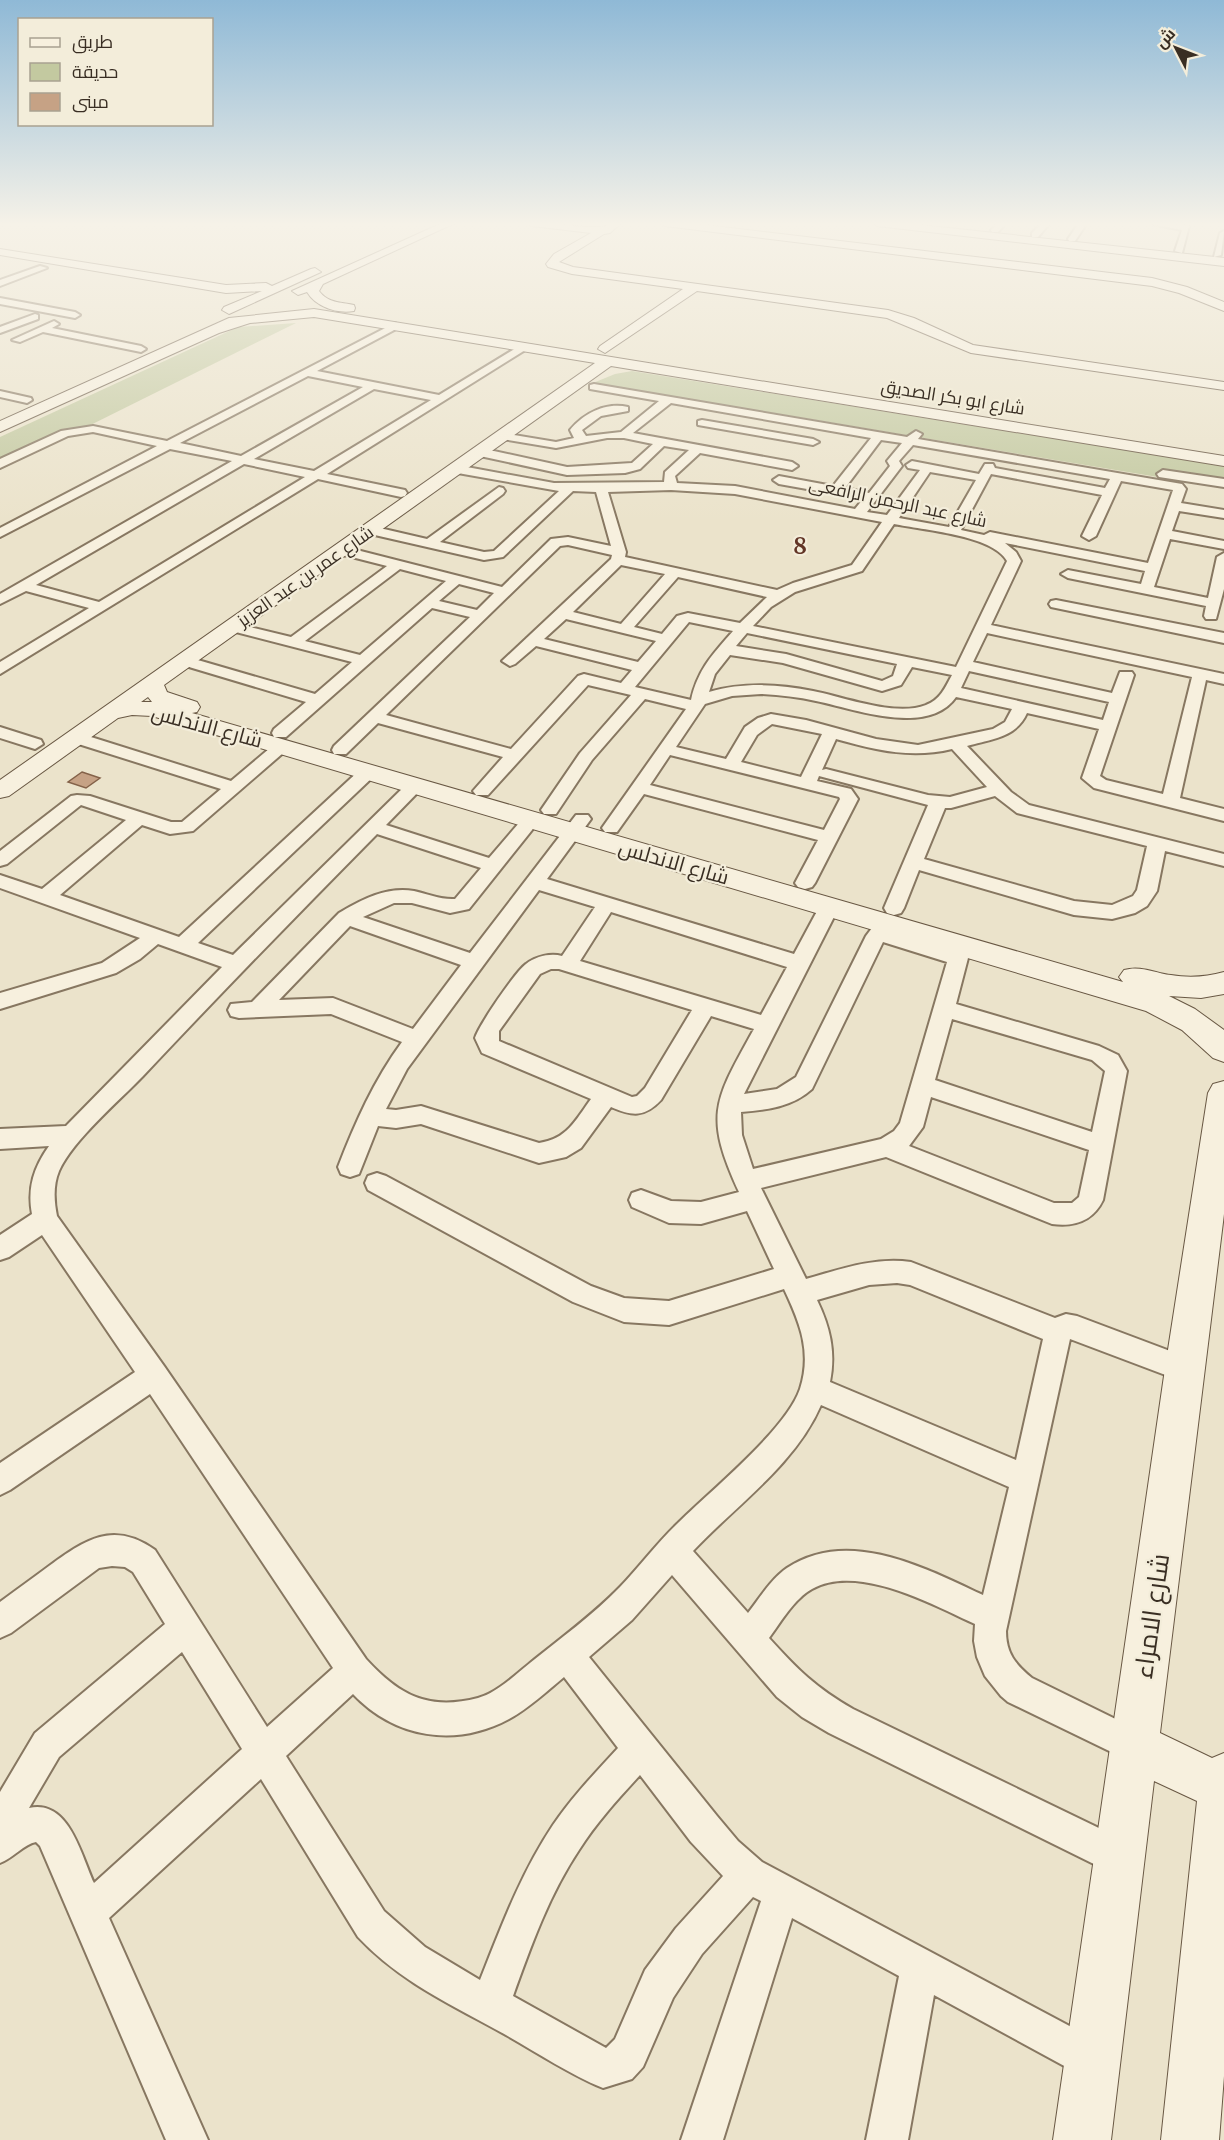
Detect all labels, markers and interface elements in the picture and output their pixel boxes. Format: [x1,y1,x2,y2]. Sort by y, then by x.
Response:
legend [18,18,213,126]
north arrow [1146,18,1206,78]
text: ش [1151,24,1179,52]
text: طريق [72,30,113,54]
text: حديقة [72,60,118,83]
text: مبنى [72,90,109,113]
street label: شارع ابو بكر الصديق [879,374,1027,421]
street label: شارع عبد الرحمن الرافعى [807,472,989,533]
street label: شارع عمر بن عبد العزيز [231,520,378,633]
district label: 8 [793,532,807,560]
street label: شارع الاندلس [148,698,265,755]
street label: شارع الاندلس [615,833,732,892]
street label: شارع الامراء [1126,1551,1177,1681]

